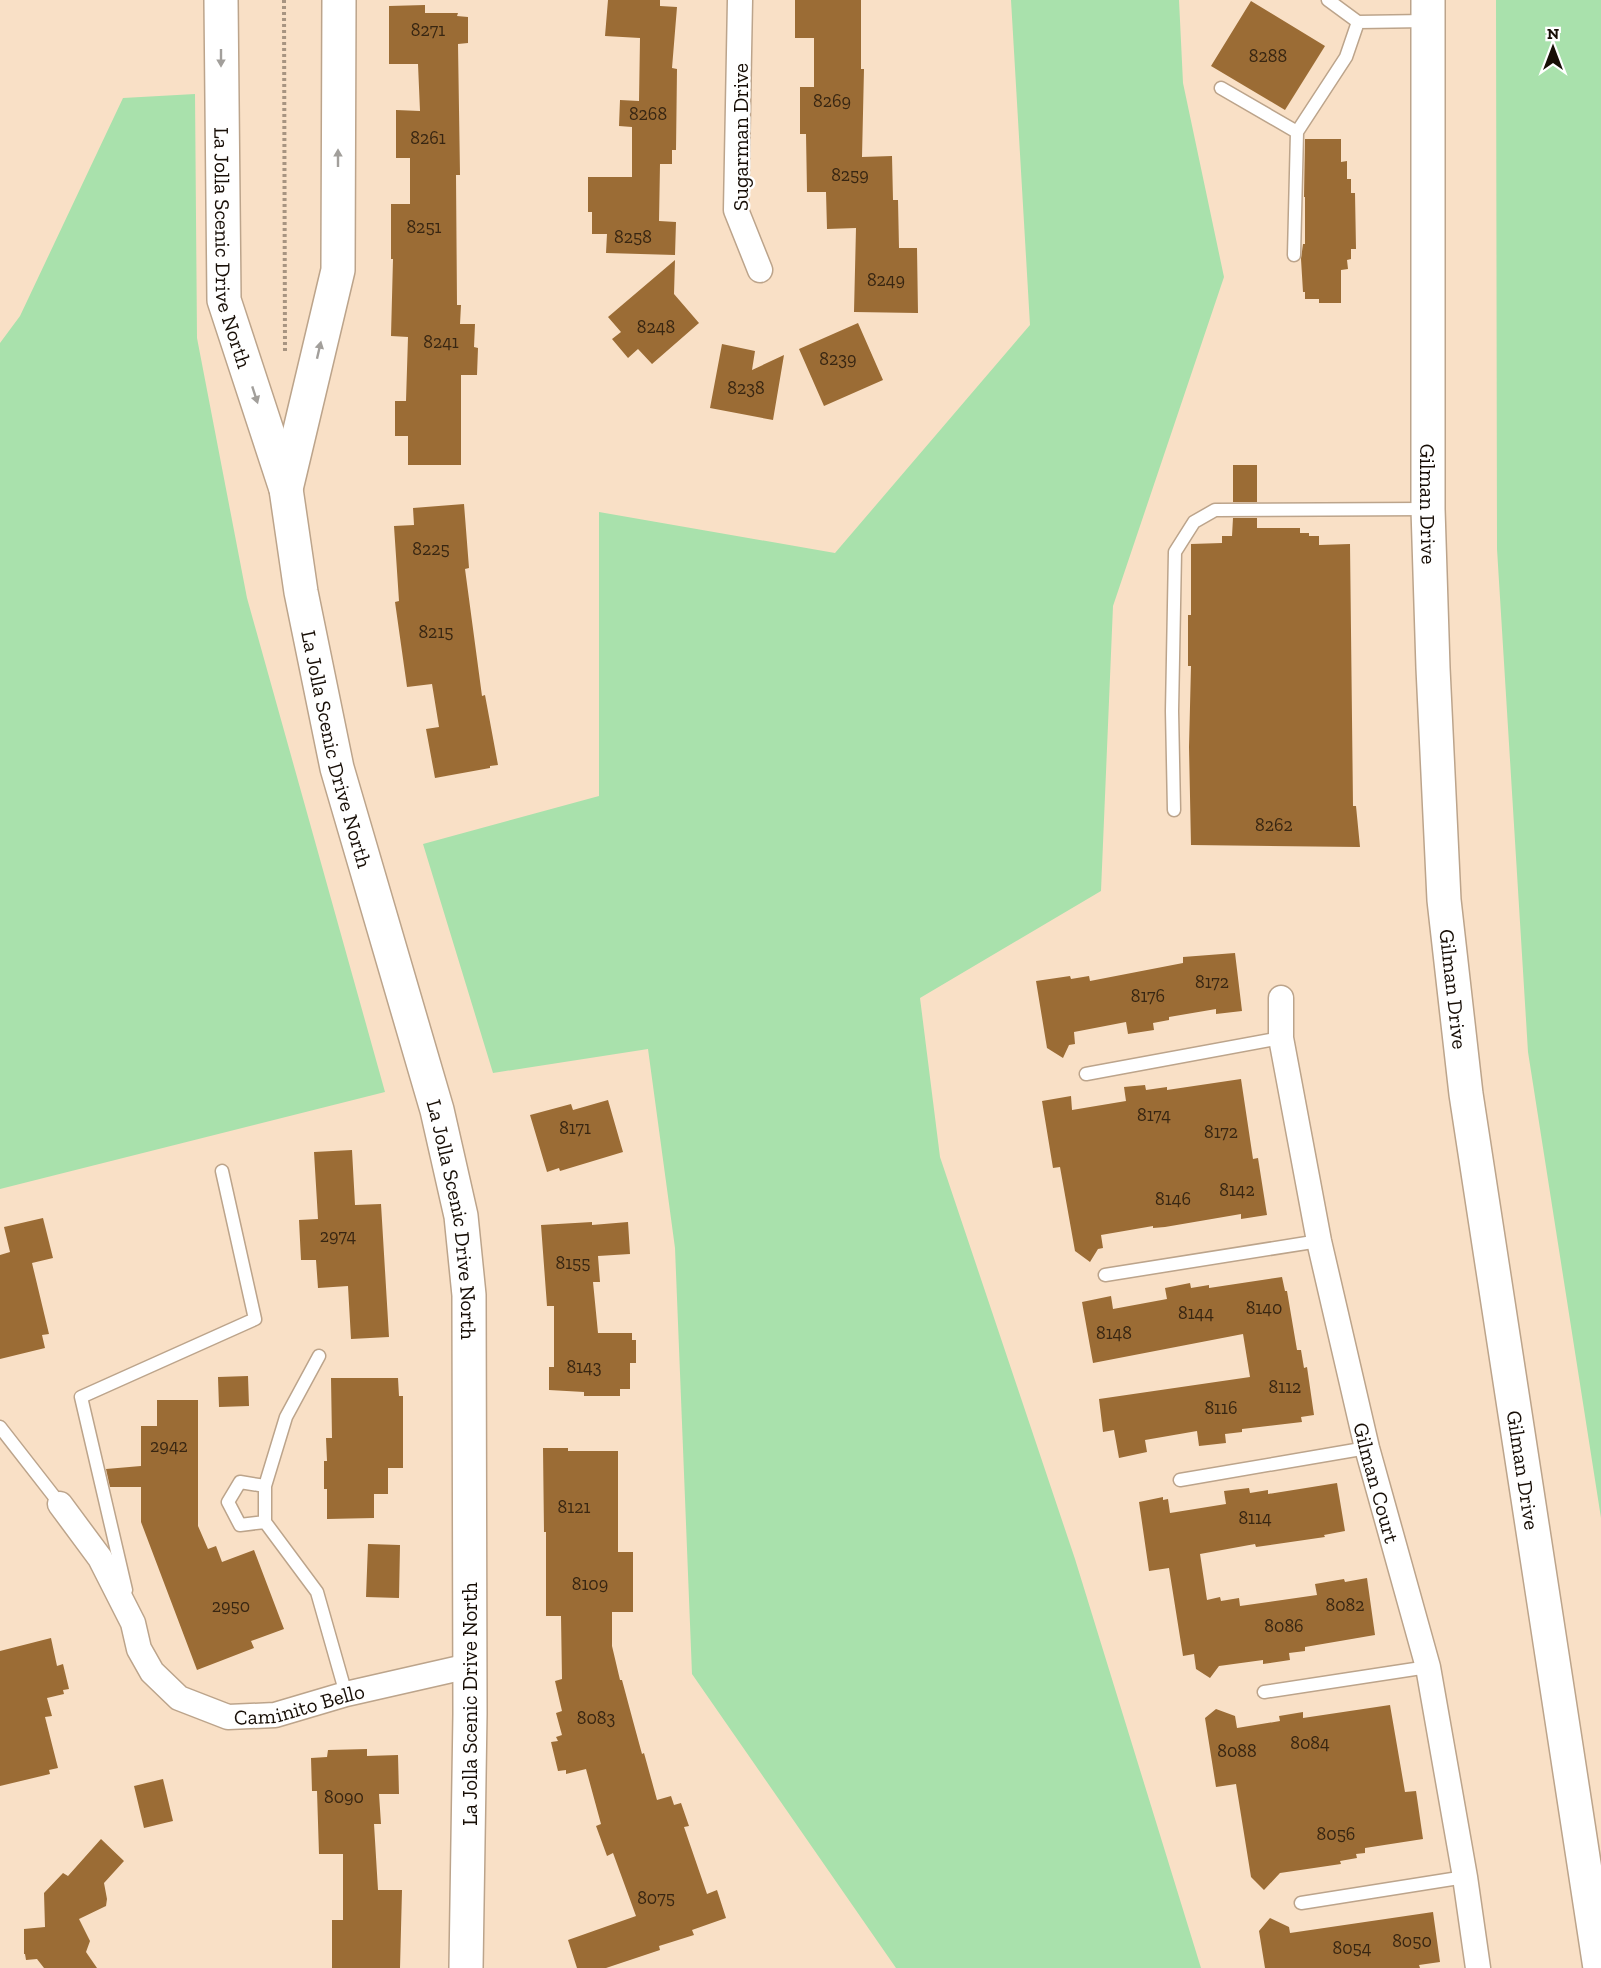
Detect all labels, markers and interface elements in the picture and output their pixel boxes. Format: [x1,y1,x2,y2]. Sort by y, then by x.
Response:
north arrow [1523,18,1583,78]
house number: 8271 [411,19,445,41]
text: N [1547,24,1559,43]
house number: 8288 [1249,45,1287,67]
one-way arrow [217,49,226,68]
street label: Sugarman Drive [728,63,753,211]
house number: 8269 [813,90,851,112]
house number: 8268 [629,103,667,125]
street label: La Jolla Scenic Drive North [210,127,258,371]
house number: 8261 [410,127,446,149]
one-way arrow [333,148,343,167]
house number: 8259 [831,164,869,186]
house number: 8251 [406,216,442,238]
house number: 8258 [614,226,652,248]
house number: 8249 [867,269,905,291]
house number: 8248 [637,316,675,338]
house number: 8241 [423,331,459,353]
one-way arrow [314,341,324,360]
house number: 8239 [819,348,857,370]
house number: 8238 [727,377,765,399]
one-way arrow [251,387,260,405]
street label: Gilman Drive [1416,444,1442,565]
house number: 8225 [412,538,450,560]
house number: 8215 [418,621,454,643]
street label: La Jolla Scenic Drive North [297,628,378,871]
house number: 8262 [1255,814,1293,836]
street label: Gilman Drive [1435,928,1473,1051]
house number: 8172 [1195,971,1229,993]
house number: 8176 [1131,985,1165,1007]
street label: La Jolla Scenic Drive North [422,1096,482,1340]
house number: 8174 [1137,1104,1171,1126]
house number: 8171 [559,1117,591,1139]
house number: 8172 [1204,1121,1238,1143]
house number: 8142 [1219,1179,1255,1201]
house number: 8146 [1155,1188,1191,1210]
house number: 2974 [320,1225,357,1247]
house number: 8155 [555,1252,591,1274]
house number: 8140 [1246,1297,1282,1319]
house number: 8144 [1178,1302,1214,1324]
house number: 8148 [1096,1322,1132,1344]
house number: 8143 [566,1356,602,1378]
house number: 8112 [1269,1376,1301,1398]
house number: 8116 [1204,1397,1238,1419]
street label: Gilman Drive [1502,1409,1545,1532]
street label: Gilman Court [1349,1420,1405,1546]
house number: 2942 [150,1435,188,1457]
house number: 8121 [558,1496,590,1518]
house number: 8114 [1238,1507,1272,1529]
house number: 8109 [572,1573,608,1595]
street label: La Jolla Scenic Drive North [457,1582,482,1826]
house number: 8082 [1325,1594,1365,1616]
house number: 2950 [212,1595,250,1617]
house number: 8086 [1264,1615,1304,1637]
street label: Caminito Bello [233,1678,367,1729]
house number: 8083 [577,1707,615,1729]
house number: 8084 [1290,1732,1330,1754]
house number: 8088 [1217,1740,1257,1762]
house number: 8090 [324,1786,364,1808]
house number: 8056 [1317,1823,1355,1845]
house number: 8075 [637,1887,675,1909]
house number: 8050 [1392,1930,1432,1952]
house number: 8054 [1333,1937,1372,1959]

